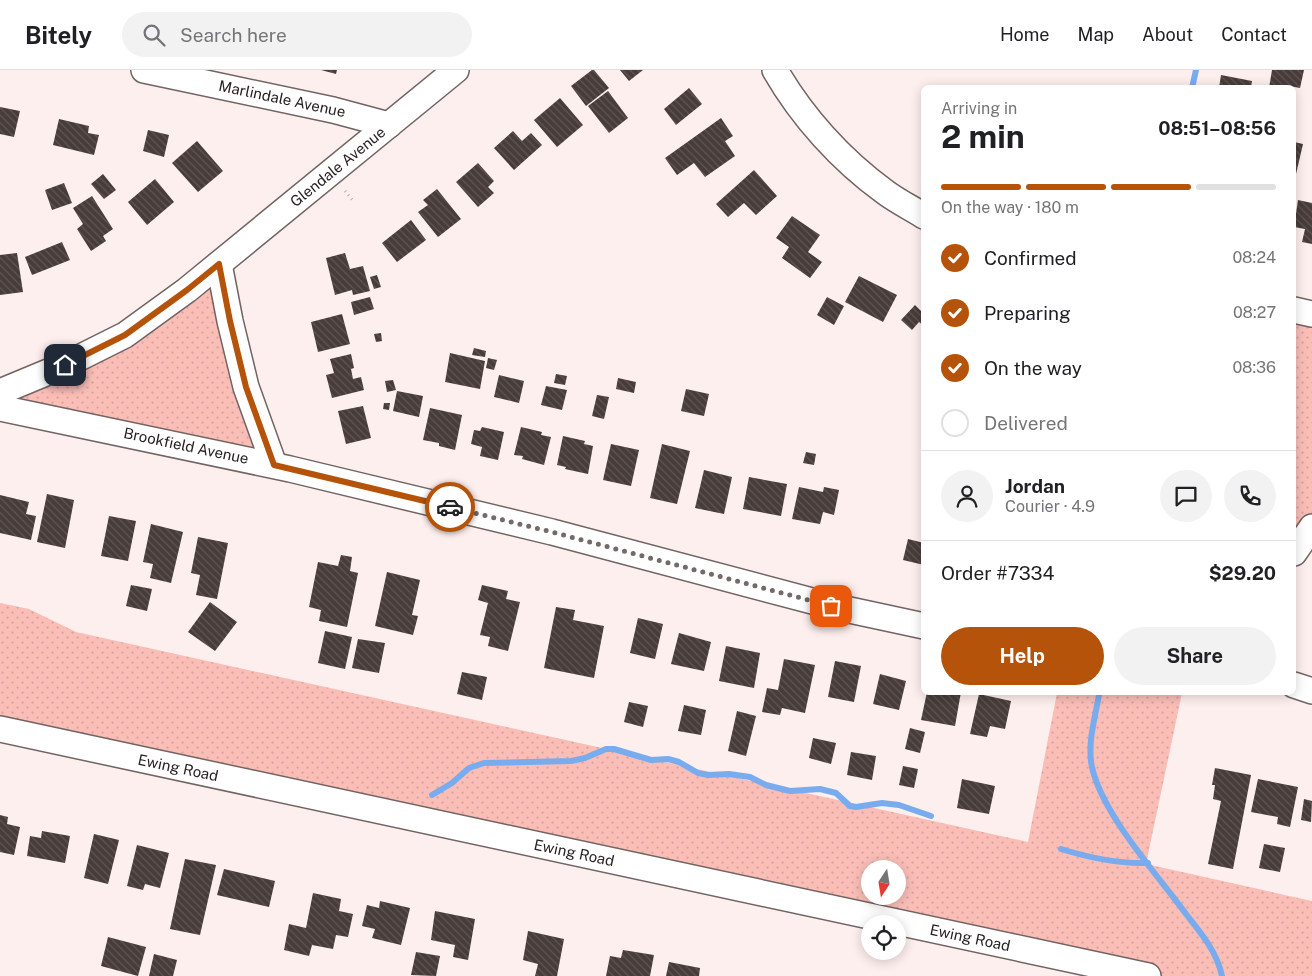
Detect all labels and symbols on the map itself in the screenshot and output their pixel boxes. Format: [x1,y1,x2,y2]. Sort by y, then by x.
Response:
street label: Marlindale Avenue [217,77,347,120]
street label: Glendale Avenue [287,123,389,210]
pin [44,344,86,386]
street label: Brookfield Avenue [122,424,250,467]
courier [425,482,475,532]
pin [810,585,852,627]
street label: Ewing Road [136,751,220,784]
street label: Ewing Road [532,836,616,869]
north arrow [861,860,906,905]
street label: Ewing Road [928,921,1012,954]

